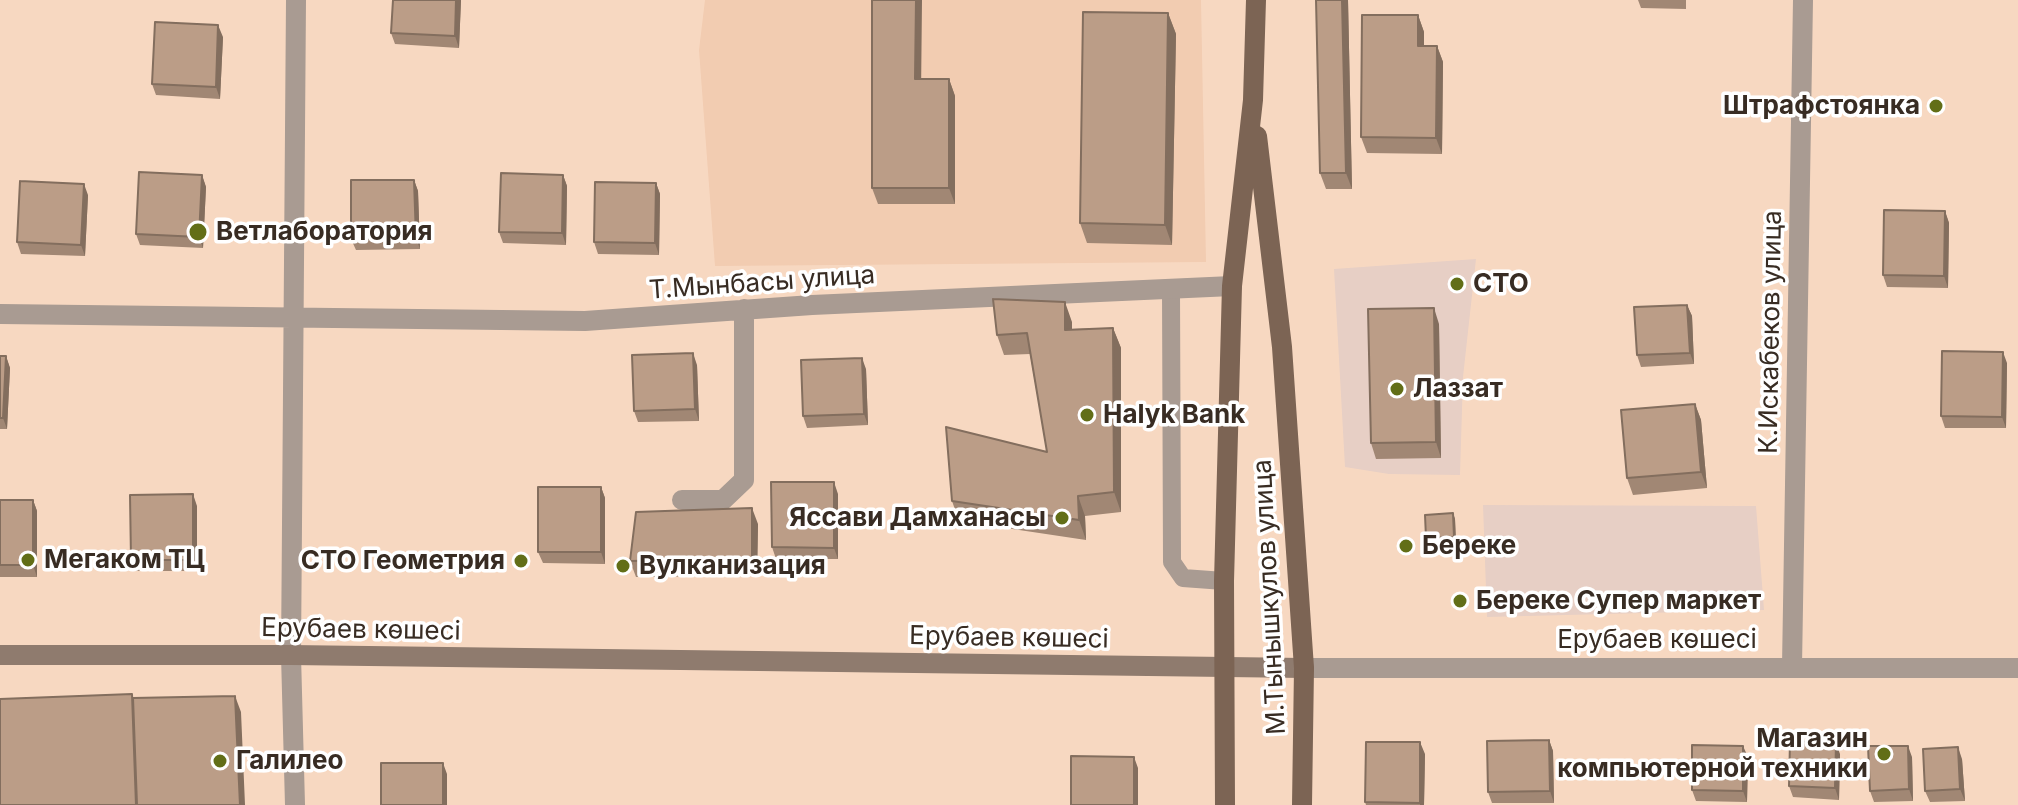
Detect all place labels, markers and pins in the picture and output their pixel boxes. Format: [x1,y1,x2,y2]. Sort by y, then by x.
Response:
place label: Штрафстоянка [1723,90,1920,122]
marker: Штрафстоянка [1927,97,1945,115]
place label: Ветлаборатория [216,216,432,248]
marker: Ветлаборатория [187,221,209,243]
place label: СТО [1473,268,1529,300]
marker: СТО [1448,275,1466,293]
place label: Лаззат [1413,373,1503,405]
marker: Лаззат [1388,380,1406,398]
place label: Halyk Bank [1103,399,1245,431]
marker: Halyk Bank [1078,406,1096,424]
place label: Яссави Дамханасы [789,502,1046,534]
marker: Яссави Дамханасы [1053,509,1071,527]
place label: Береке [1422,530,1516,562]
marker: Береке [1397,537,1415,555]
place label: Мегаком ТЦ [44,544,205,576]
place label: СТО Геометрия [301,545,505,577]
place label: Вулканизация [639,550,826,582]
marker: Мегаком ТЦ [19,551,37,569]
marker: СТО Геометрия [512,552,530,570]
marker: Вулканизация [614,557,632,575]
place label: Береке Супер маркет [1476,585,1761,617]
marker: Береке Супер маркет [1451,592,1469,610]
place label: Магазин компьютерной техники [1557,723,1868,784]
place label: Галилео [236,745,343,777]
marker: Магазин компьютерной техники [1875,745,1893,763]
marker: Галилео [211,752,229,770]

